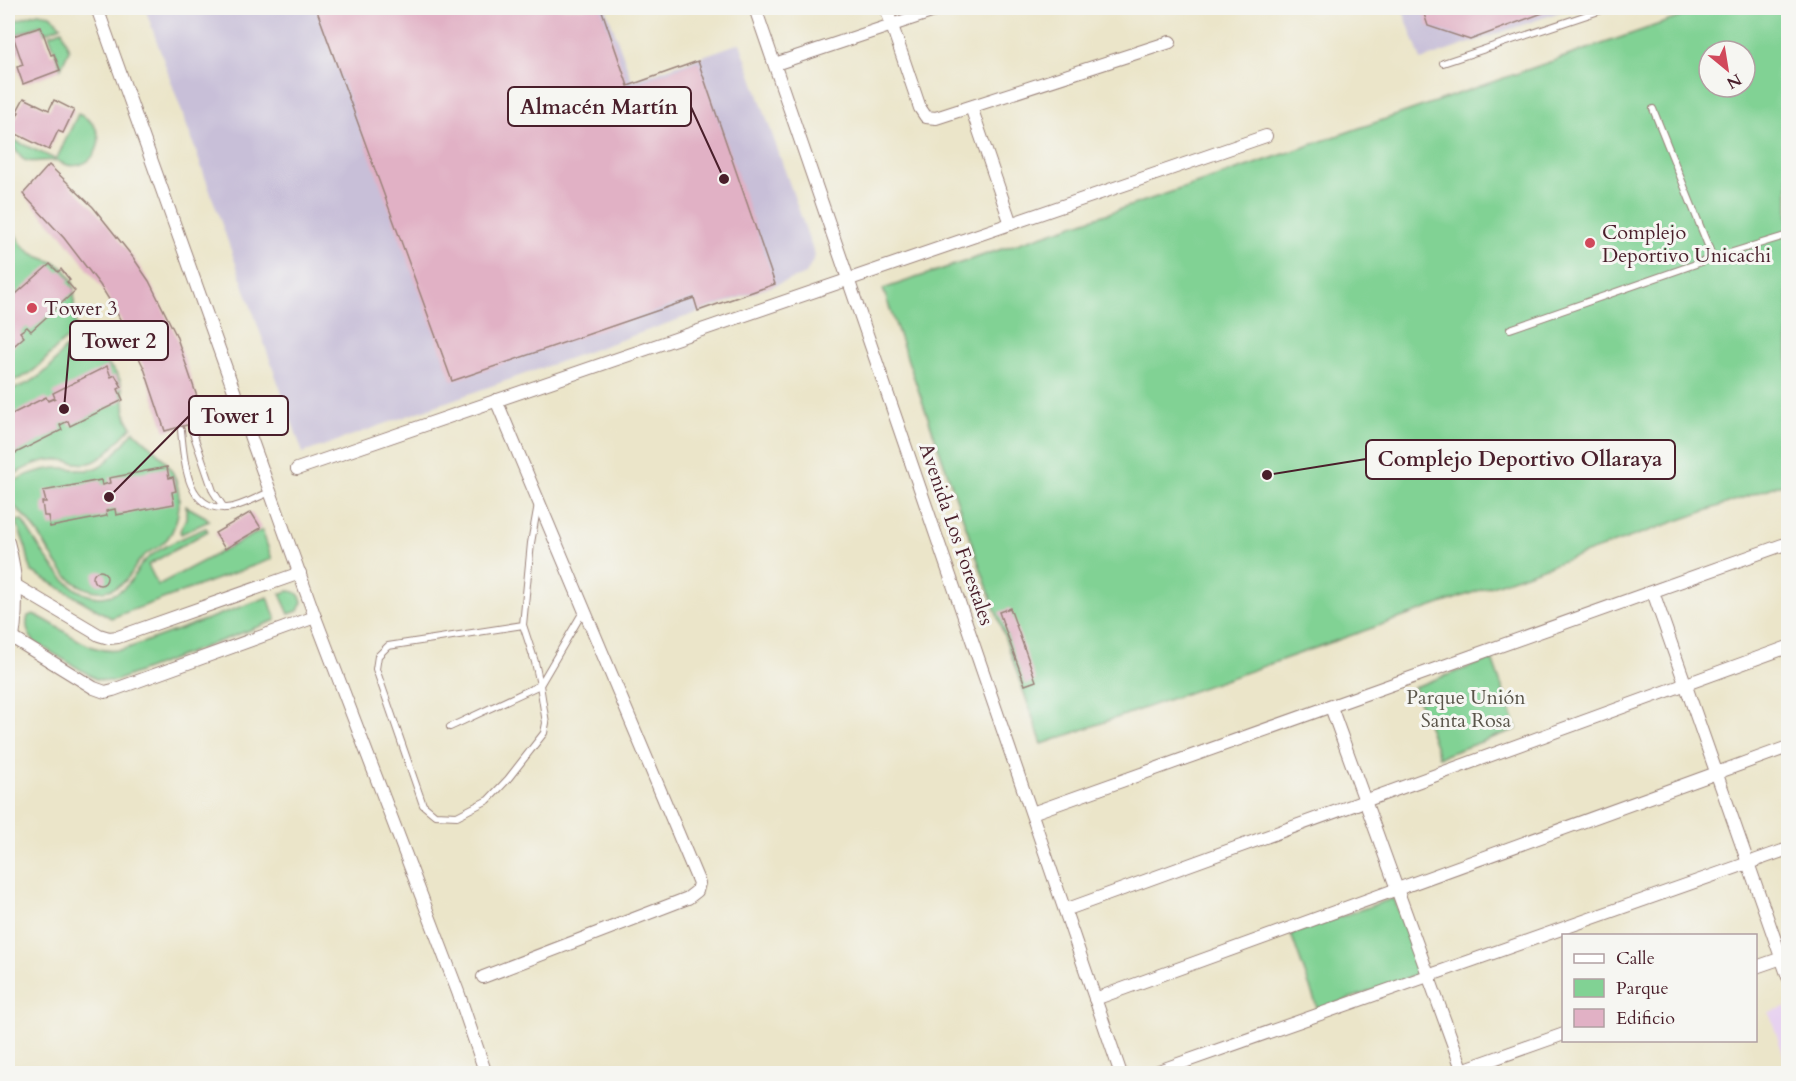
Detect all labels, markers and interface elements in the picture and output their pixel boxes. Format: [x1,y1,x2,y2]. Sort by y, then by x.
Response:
north arrow [1697,39,1757,99]
text: N [1722,68,1746,94]
callout: Almacén Martín [508,87,691,126]
text: Almacén Martín [520,93,679,122]
place label: Complejo Deportivo Unicachi [1602,219,1772,269]
marker: Complejo Deportivo Unicachi [1583,236,1597,250]
place label: Tower 3 [44,295,118,322]
marker: Tower 3 [25,301,39,315]
callout: Tower 2 [70,321,168,360]
text: Tower 2 [82,327,157,356]
callout: Tower 1 [189,396,288,435]
text: Tower 1 [201,402,275,431]
street label: Avenida Los Forestales [913,439,1000,629]
callout: Complejo Deportivo Ollaraya [1366,440,1675,479]
text: Complejo Deportivo Ollaraya [1377,445,1663,474]
park label: Parque Unión Santa Rosa [1406,684,1526,734]
legend [1562,934,1757,1042]
text: Calle [1616,946,1655,971]
text: Parque [1616,976,1669,1001]
text: Edificio [1616,1006,1675,1031]

